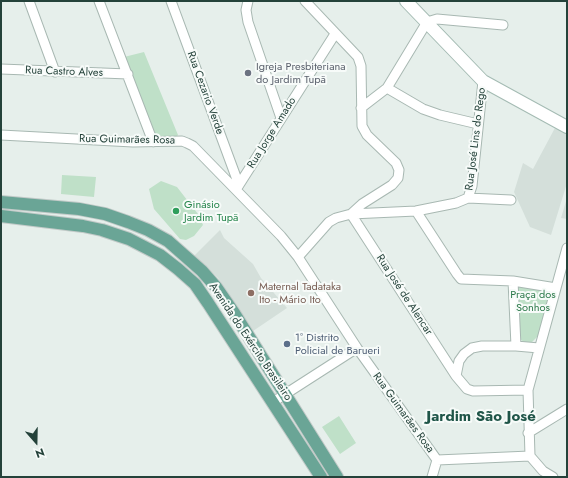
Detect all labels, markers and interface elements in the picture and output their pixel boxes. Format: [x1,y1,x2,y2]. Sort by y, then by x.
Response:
street label: Rua Cezario Verde [184,50,226,136]
place label: Igreja Presbiteriana do Jardim Tupã [256,60,346,86]
street label: Rua Castro Alves [25,64,103,80]
marker: Igreja Presbiteriana do Jardim Tupã [243,68,253,78]
street label: Rua José Lins do Rego [463,87,489,191]
street label: Rua Jorge Amado [245,95,299,171]
street label: Rua Guimarães Rosa [79,133,175,147]
place label: Ginásio Jardim Tupã [184,198,238,224]
marker: Ginásio Jardim Tupã [171,206,181,216]
street label: Rua José de Alencar [373,252,435,338]
place label: Maternal Tadataka Ito - Mário Ito [259,280,341,306]
street label: Avenida do Exército Brasileiro [206,281,294,403]
marker: Maternal Tadataka Ito - Mário Ito [246,288,256,298]
park label: Praça dos Sonhos [510,288,556,314]
place label: 1º Distrito Policial de Barueri [295,331,380,357]
marker: 1º Distrito Policial de Barueri [282,339,292,349]
street label: Rua Guimarães Rosa [369,370,437,456]
district label: Jardim São José [426,408,536,426]
north arrow [16,422,56,462]
text: N [33,444,47,462]

